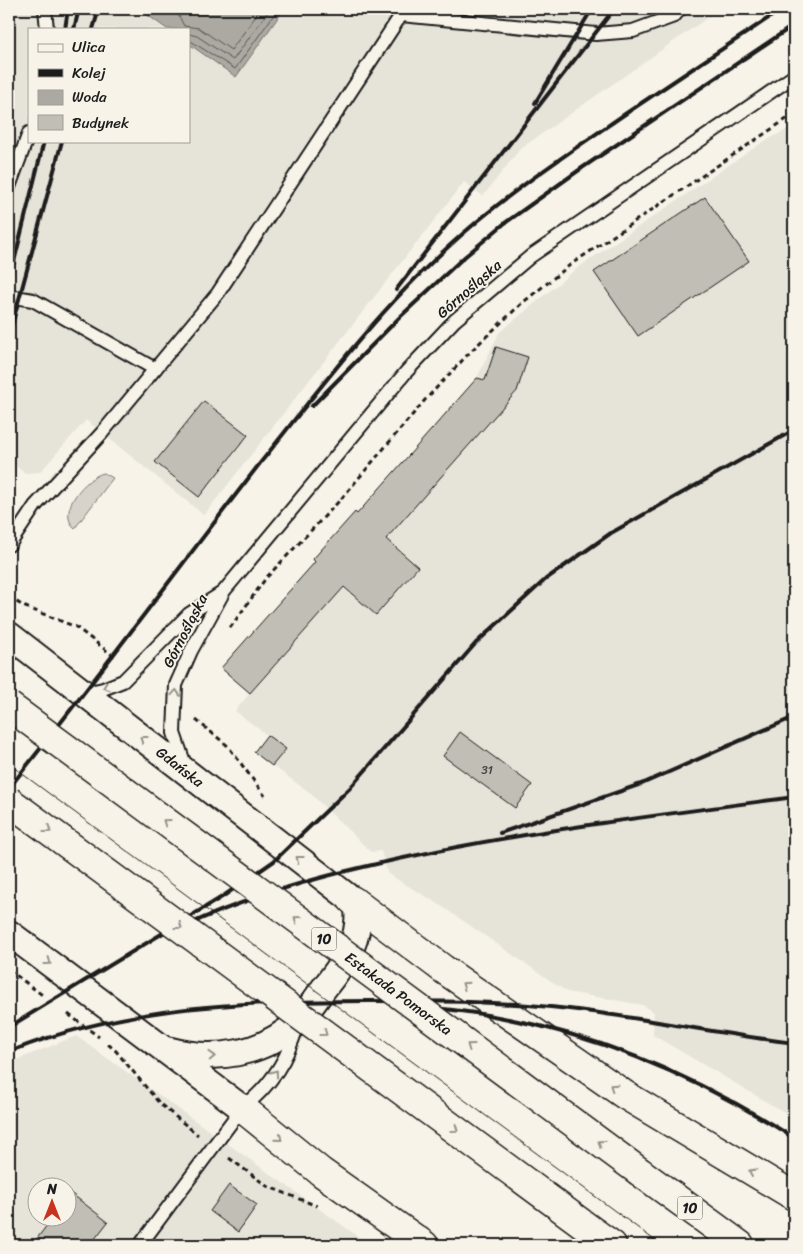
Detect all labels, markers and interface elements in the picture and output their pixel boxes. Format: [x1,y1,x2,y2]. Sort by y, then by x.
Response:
legend [28,28,190,142]
text: Ulica [72,34,106,60]
text: Kolej [72,60,106,86]
text: Woda [72,84,107,110]
text: Budynek [72,110,130,136]
street label: Górnośląska [430,253,508,325]
street label: Górnośląska [155,589,215,673]
one-way arrow [102,681,111,691]
one-way arrow [170,689,181,697]
one-way arrow [139,735,148,744]
street label: Gdańska [150,740,210,795]
house number: 31 [481,759,493,781]
one-way arrow [162,819,172,828]
one-way arrow [42,824,52,833]
one-way arrow [296,857,305,865]
one-way arrow [294,916,303,924]
one-way arrow [173,920,183,929]
road number: 10 [312,928,336,951]
street label: Estakada Pomorska [339,945,458,1042]
one-way arrow [42,956,51,964]
one-way arrow [461,982,471,991]
one-way arrow [318,1027,328,1036]
one-way arrow [466,1043,476,1052]
one-way arrow [208,1051,216,1061]
one-way arrow [269,1069,278,1079]
one-way arrow [610,1084,619,1093]
one-way arrow [449,1123,459,1132]
one-way arrow [274,1133,283,1142]
one-way arrow [597,1140,607,1149]
one-way arrow [749,1168,758,1178]
north arrow [28,1176,78,1226]
text: N [46,1177,57,1202]
road number: 10 [678,1196,702,1220]

